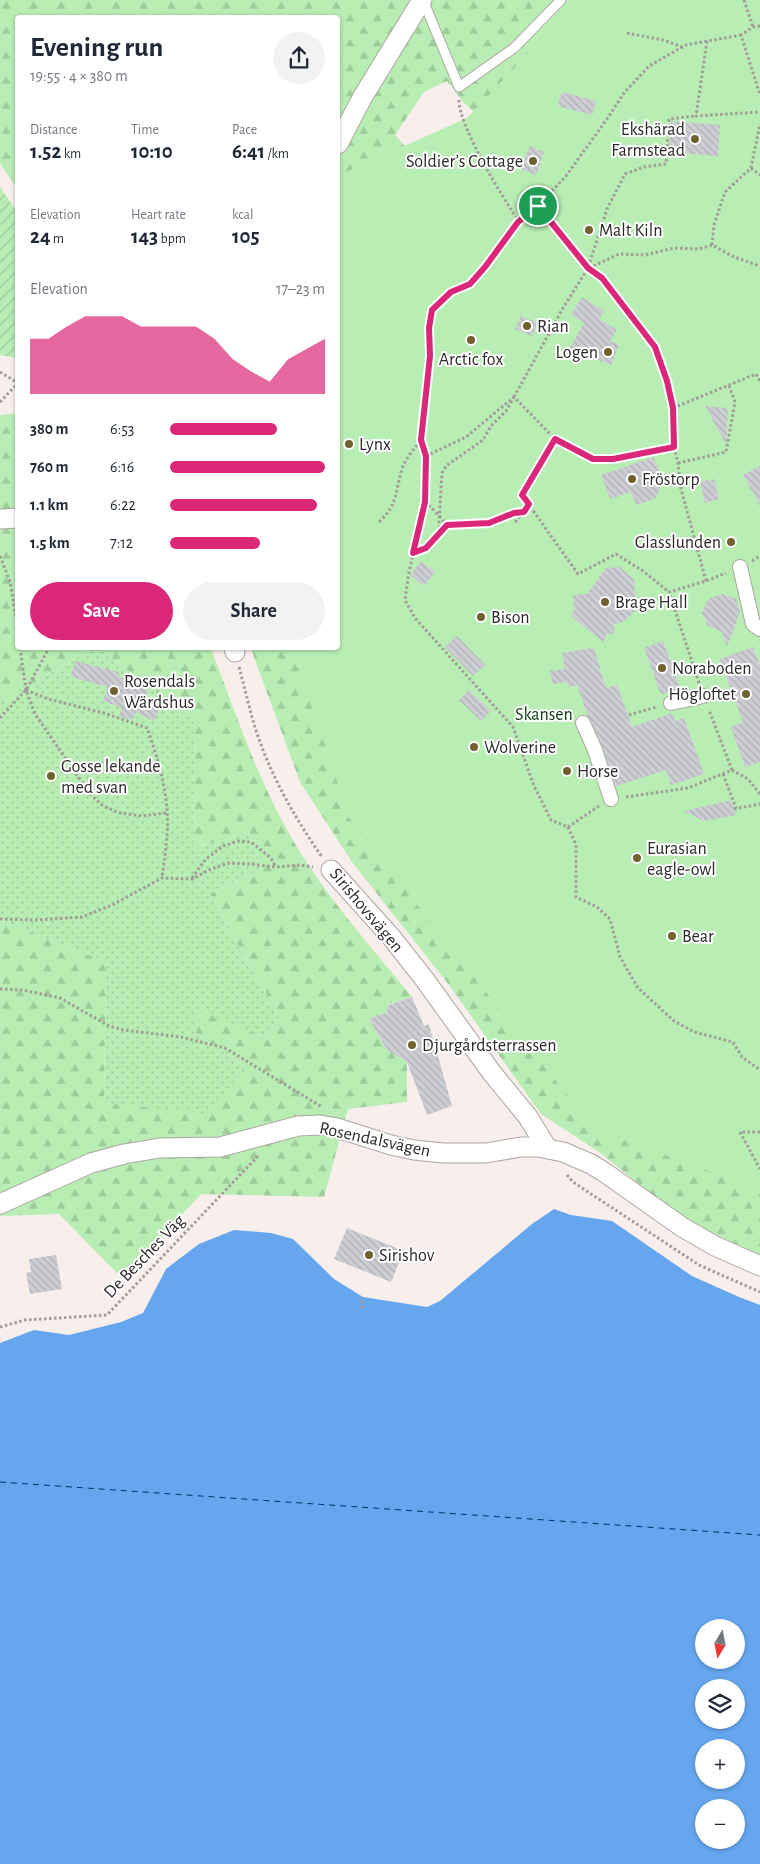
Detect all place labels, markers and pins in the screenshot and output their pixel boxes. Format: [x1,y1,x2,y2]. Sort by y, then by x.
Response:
place label: Ekshärad Farmstead [611,121,685,160]
marker: Ekshärad Farmstead [689,133,701,145]
place label: Soldier’s Cottage [406,153,523,171]
marker: Soldier’s Cottage [527,155,539,167]
pin [517,185,559,227]
place label: Malt Kiln [599,222,662,240]
marker: Malt Kiln [583,224,595,236]
place label: Rian [537,318,569,336]
marker: Rian [521,320,533,332]
marker: Arctic fox [465,334,477,346]
place label: Logen [556,344,598,362]
marker: Logen [602,346,614,358]
place label: Arctic fox [439,351,503,369]
place label: Lynx [359,436,391,454]
marker: Lynx [343,438,355,450]
place label: Fröstorp [642,471,700,489]
marker: Fröstorp [626,473,638,485]
place label: Glasslunden [635,534,721,552]
marker: Glasslunden [725,536,737,548]
place label: Brage Hall [615,594,688,612]
marker: Brage Hall [599,596,611,608]
place label: Bison [491,609,530,627]
marker: Bison [475,611,487,623]
place label: Noraboden [672,660,752,678]
marker: Noraboden [656,662,668,674]
place label: Rosendals Wärdshus [124,673,195,712]
marker: Rosendals Wärdshus [108,685,120,697]
place label: Högloftet [668,686,736,704]
marker: Högloftet [740,688,752,700]
place label: Wolverine [484,739,556,757]
marker: Wolverine [468,741,480,753]
place label: Gosse lekande med svan [61,758,161,797]
place label: Horse [577,763,618,781]
marker: Horse [561,765,573,777]
marker: Gosse lekande med svan [45,770,57,782]
place label: Eurasian eagle-owl [647,840,716,879]
marker: Eurasian eagle-owl [631,852,643,864]
place label: Bear [682,928,714,946]
marker: Bear [666,930,678,942]
place label: Djurgårdsterrassen [422,1037,557,1055]
marker: Djurgårdsterrassen [406,1039,418,1051]
place label: Sirishov [379,1247,435,1265]
marker: Sirishov [363,1249,375,1261]

